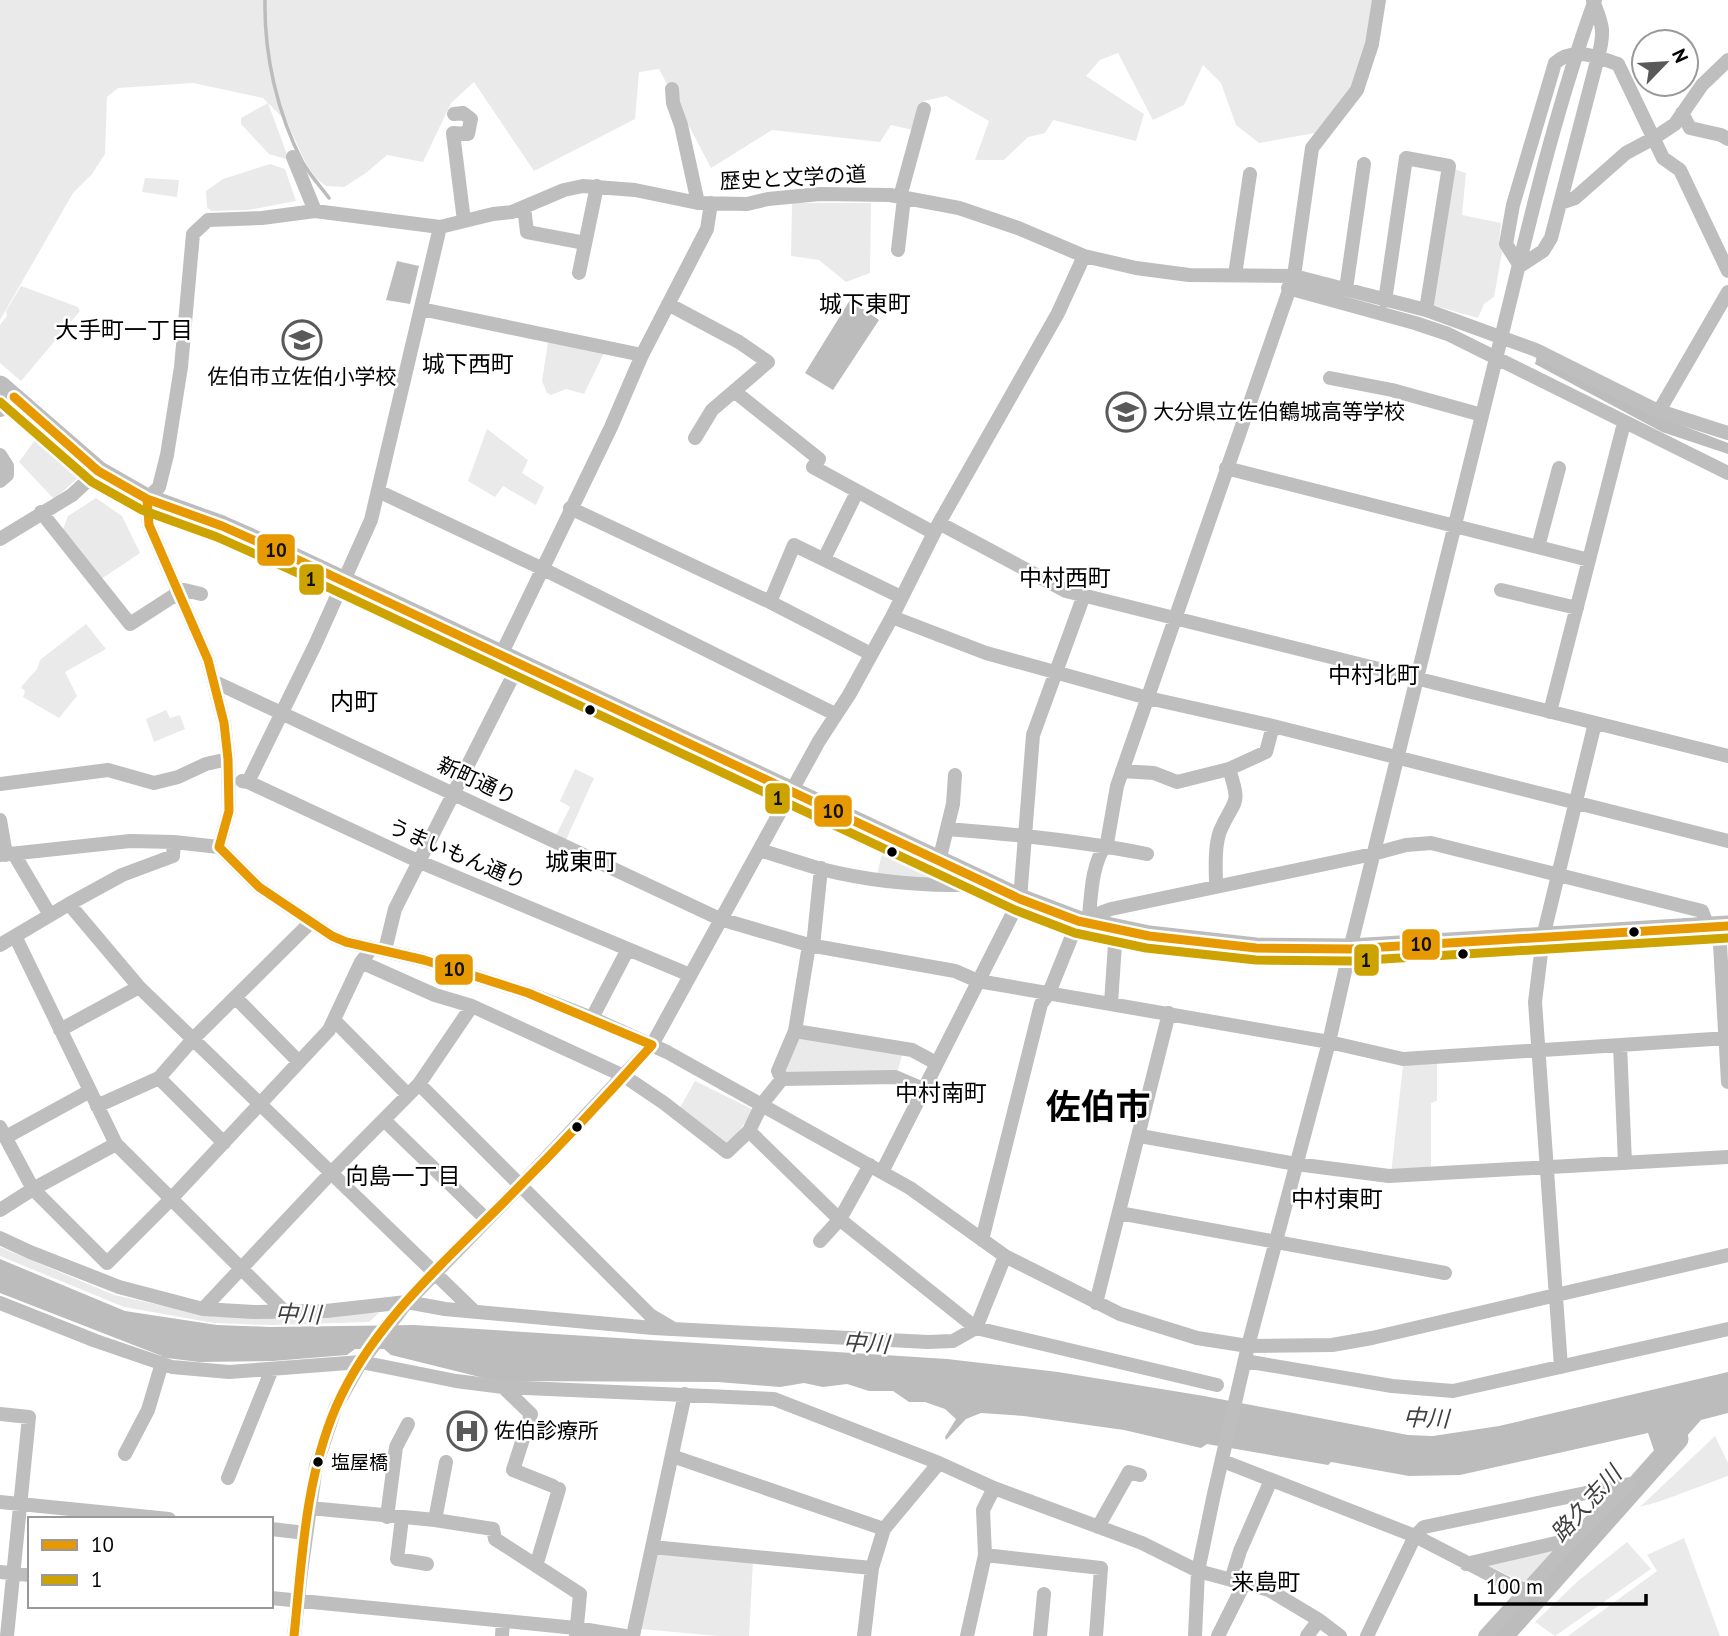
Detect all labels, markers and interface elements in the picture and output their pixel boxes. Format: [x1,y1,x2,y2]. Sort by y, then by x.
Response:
north arrow [1630,28,1700,98]
text: N [1667,45,1694,67]
street label: 歴史と文学の道 [719,160,867,195]
district label: 城下東町 [819,289,911,318]
district label: 大手町一丁目 [55,315,193,344]
school or university icon: 佐伯市立佐伯小学校 [281,319,323,361]
district label: 城下西町 [422,349,514,378]
place label: 佐伯市立佐伯小学校 [208,363,397,390]
school or university icon: 大分県立佐伯鶴城高等学校 [1105,391,1147,433]
place label: 大分県立佐伯鶴城高等学校 [1153,398,1405,425]
line badge: 10 [256,533,296,567]
text: 10 [265,538,287,562]
line badge: 1 [298,563,325,596]
district label: 中村西町 [1019,563,1111,592]
text: 1 [306,567,316,591]
district label: 中村北町 [1328,660,1420,689]
district label: 内町 [330,686,378,717]
unlabelled marker [583,703,597,717]
street label: 新町通り [433,751,521,811]
line badge: 1 [764,782,791,815]
text: 1 [773,786,783,810]
line badge: 10 [813,794,853,828]
text: 10 [822,799,844,823]
street label: うまいもん通り [384,812,530,895]
unlabelled marker [885,845,899,859]
district label: 城東町 [545,846,617,877]
unlabelled marker [1627,925,1641,939]
line badge: 10 [1401,928,1441,961]
text: 10 [1410,932,1432,956]
line badge: 1 [1353,943,1380,977]
unlabelled marker [1456,947,1470,961]
text: 1 [1361,948,1371,972]
line badge: 10 [434,953,474,986]
text: 10 [443,957,465,981]
district label: 中村南町 [895,1078,987,1107]
district label: 佐伯市 [1045,1083,1151,1129]
unlabelled marker [570,1120,584,1134]
district label: 向島一丁目 [346,1161,461,1190]
district label: 中村東町 [1291,1184,1383,1213]
water label: 中川 [275,1298,325,1329]
water label: 中川 [842,1326,893,1359]
water label: 中川 [1403,1402,1453,1433]
hospital icon: 佐伯診療所 [446,1410,488,1452]
place label: 佐伯診療所 [494,1417,599,1444]
place label: 塩屋橋 [331,1450,388,1474]
marker: 塩屋橋 [311,1455,325,1469]
water label: 路久志川 [1544,1458,1629,1548]
legend [28,1517,273,1608]
text: 10 [91,1531,114,1558]
scale bar [1476,1562,1646,1606]
text: 1 [91,1566,102,1593]
district label: 来島町 [1232,1567,1301,1596]
text: 100 m [1486,1573,1543,1600]

